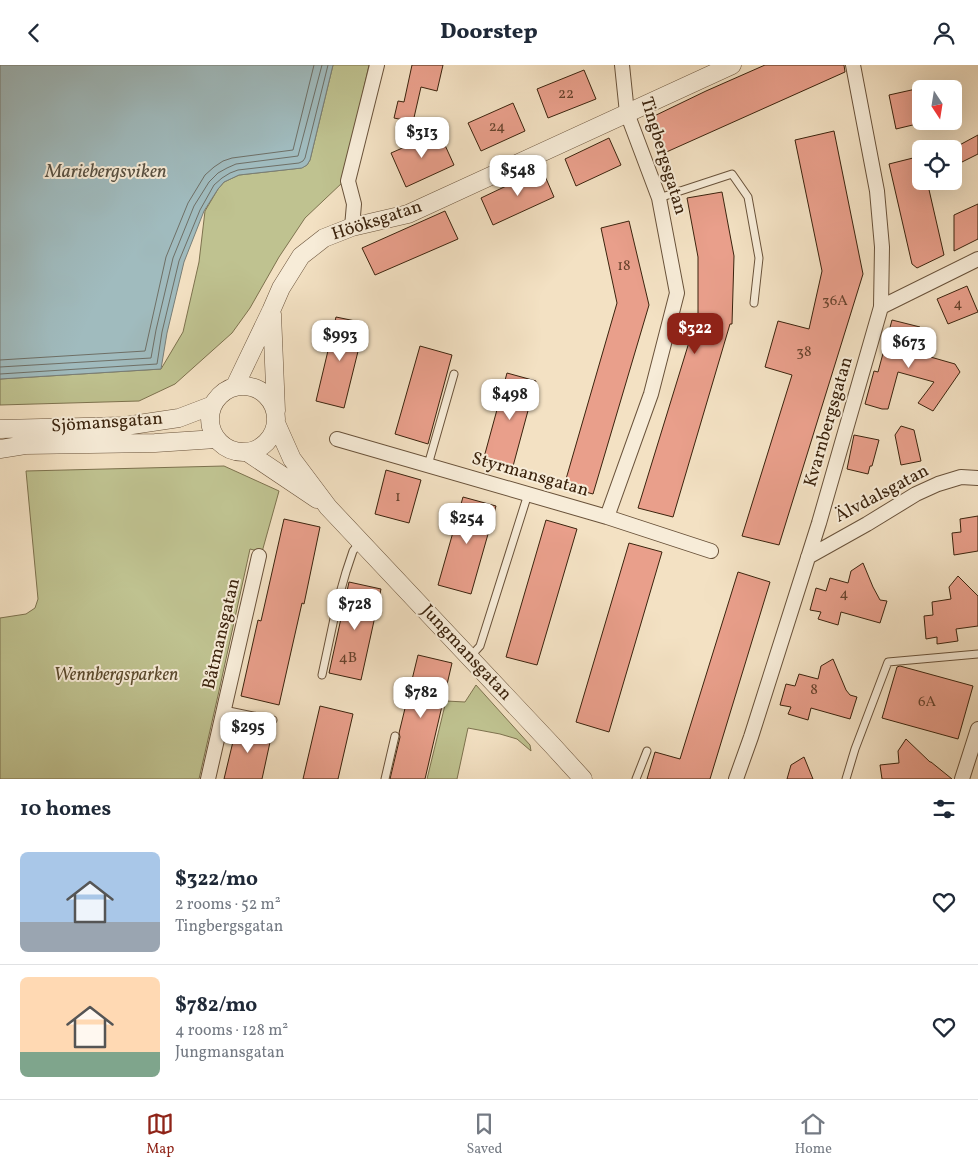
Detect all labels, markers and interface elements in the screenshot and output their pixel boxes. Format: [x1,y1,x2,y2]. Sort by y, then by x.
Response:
text: Doorstep [440,17,538,48]
icon: back [20,19,48,47]
icon: person [930,19,958,47]
north arrow [912,80,962,130]
map controls [912,80,962,190]
house number: 22 [558,84,574,105]
street label: Tingbergsgatan [633,94,693,218]
pin: $313 [392,117,452,159]
house number: 24 [489,117,505,138]
text: $313 [406,122,438,144]
button: locate [912,140,962,190]
pin: $548 [488,155,548,197]
water label: Mariebergsviken [44,159,167,185]
text: $548 [501,160,535,182]
street label: Hööksgatan [328,195,426,247]
house number: 18 [617,256,631,277]
house number: 36A [822,291,848,312]
house number: 4 [954,294,963,315]
pin: $322 [665,313,725,355]
text: $322 [678,318,712,340]
pin: $993 [310,319,370,362]
text: $993 [323,325,357,347]
pin: $673 [879,327,939,369]
text: $673 [892,332,926,354]
house number: 38 [796,342,812,363]
street label: Kvarnbergsgatan [798,354,860,490]
pin: $498 [480,379,540,421]
text: $498 [492,384,528,406]
street label: Sjömansgatan [50,407,164,439]
street label: Styrmansgatan [468,446,592,504]
street label: Älvdalsgatan [830,459,934,529]
house number: 1 [395,487,401,508]
pin: $254 [437,503,497,545]
text: $254 [450,508,484,530]
street label: Båtmansgatan [197,576,247,692]
house number: 4 [840,584,849,605]
pin: $728 [325,589,385,631]
text: $728 [338,594,372,616]
street label: Jungmansgatan [415,599,517,707]
house number: 4B [339,648,357,669]
park label: Wennbergsparken [54,663,178,688]
pin: $782 [391,677,451,719]
house number: 8 [810,680,818,701]
text: $782 [404,682,438,704]
house number: 6A [918,692,937,713]
pin: $295 [218,711,278,754]
text: $295 [231,717,265,739]
text: 10 homes [20,795,111,824]
icon: filters [930,795,958,823]
text: $322/mo [175,865,258,894]
icon: home [60,872,120,932]
icon: heart [930,888,958,916]
text: 2 rooms · 52 m² [175,894,281,916]
text: Tingbergsgatan [175,916,283,938]
text: $782/mo [175,991,257,1020]
icon: home [60,997,120,1057]
icon: heart [930,1013,958,1041]
text: 4 rooms · 128 m² [175,1020,288,1042]
text: Jungmansgatan [175,1042,285,1064]
tab: Map [146,1110,174,1159]
tab: Saved [466,1110,503,1159]
tab: Home [795,1110,832,1159]

